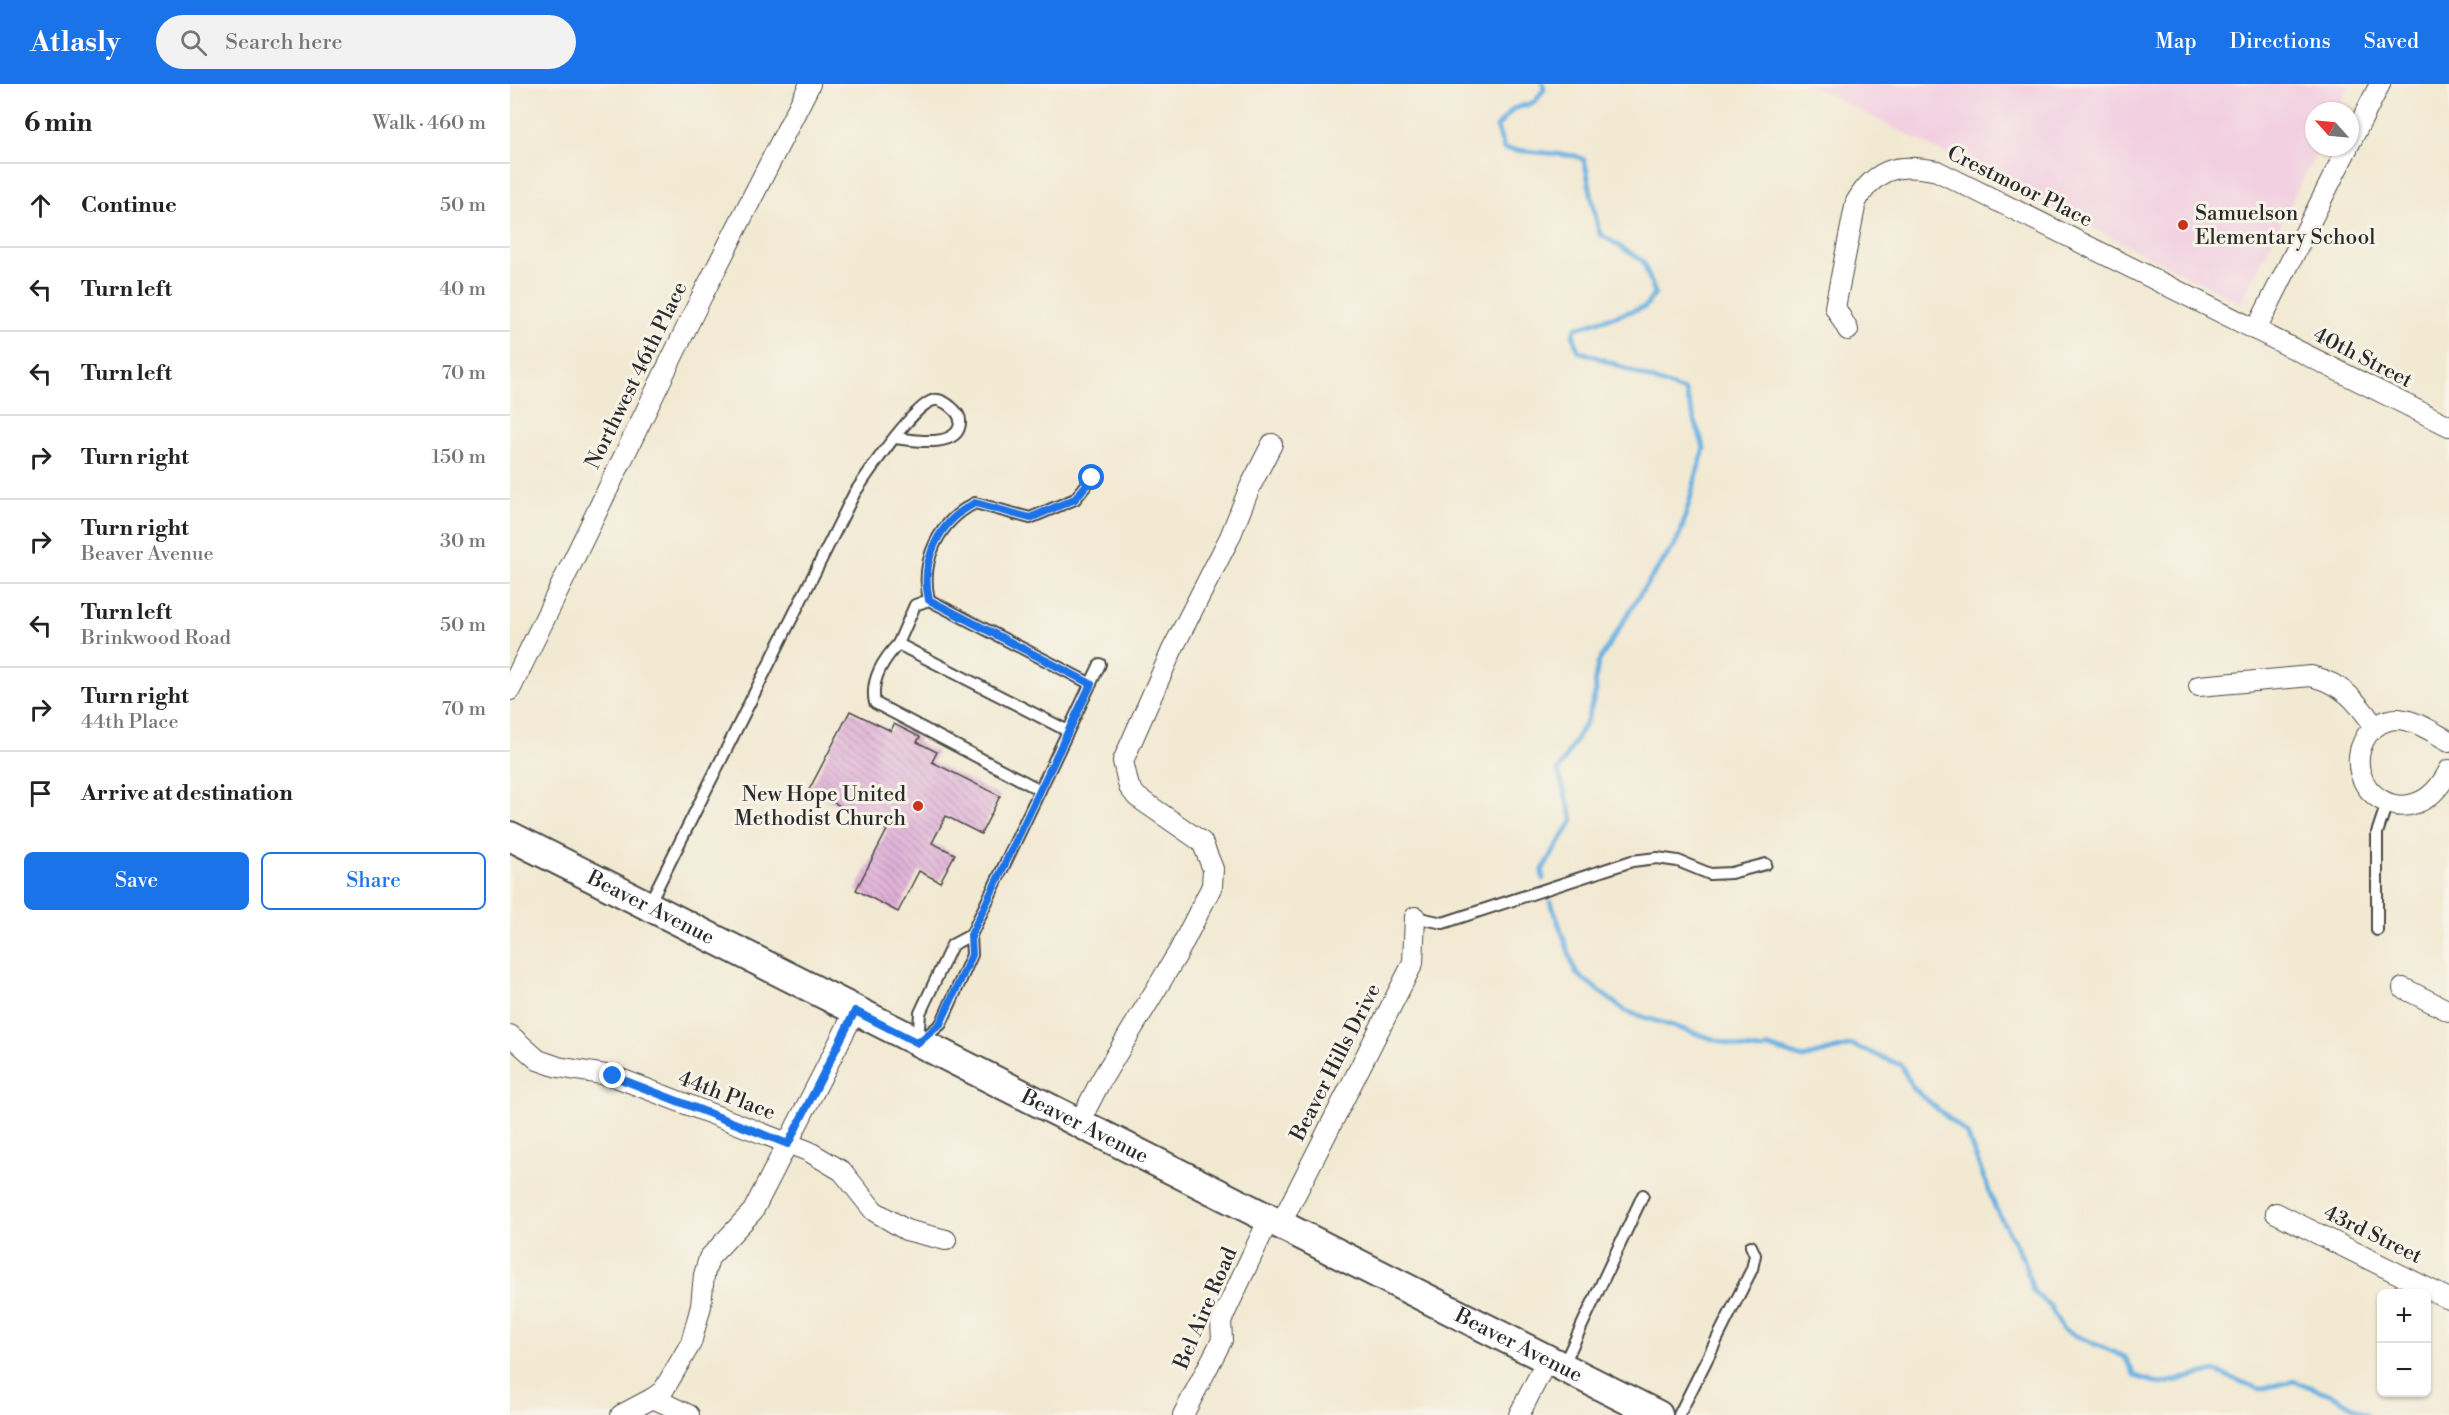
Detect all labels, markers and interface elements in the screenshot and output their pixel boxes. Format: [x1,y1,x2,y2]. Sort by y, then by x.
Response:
search box [156,15,576,69]
text: Atlasly [30,25,120,60]
icon: search [177,26,210,59]
text: Search here [225,29,343,56]
text: Map [2155,29,2197,55]
text: Directions [2230,29,2331,55]
text: Saved [2364,29,2419,55]
north arrow [2305,102,2359,156]
text: 6 min [24,107,92,139]
text: Walk · 460 m [372,111,486,136]
street label: Crestmoor Place [1943,140,2097,233]
icon: ahead [24,189,57,222]
text: Continue [81,192,177,219]
text: 50 m [440,193,486,218]
place label: Samuelson Elementary School [2195,201,2375,251]
marker: Samuelson Elementary School [2176,218,2190,232]
icon: left [24,273,57,306]
text: Turn left [81,276,172,303]
text: 40 m [439,277,486,302]
street label: Northwest 46th Place [580,278,694,473]
street label: 40th Street [2309,322,2417,394]
icon: left [24,357,57,390]
text: Turn left [81,360,172,387]
text: 70 m [442,361,486,386]
icon: right [24,441,57,474]
text: Turn right [81,444,189,471]
text: 150 m [431,445,486,470]
route start [1078,464,1104,490]
text: Turn right [81,515,189,542]
icon: right [24,525,57,558]
text: 30 m [440,529,486,554]
text: Beaver Avenue [81,542,214,567]
text: Turn left [81,599,172,626]
icon: left [24,609,57,642]
text: 50 m [440,613,486,638]
text: Brinkwood Road [81,626,231,651]
text: Turn right [81,683,189,710]
icon: right [24,693,57,726]
text: 70 m [442,697,486,722]
text: 44th Place [81,710,178,735]
icon: arrive [24,777,57,810]
text: Arrive at destination [81,780,293,807]
place label: New Hope United Methodist Church [734,782,906,832]
marker: New Hope United Methodist Church [911,799,925,813]
button: Save [24,852,249,910]
button: Share [261,852,486,910]
street label: Beaver Avenue [582,865,719,951]
street label: Beaver Hills Drive [1285,979,1387,1146]
route end [599,1062,625,1088]
street label: 44th Place [674,1065,779,1126]
street label: Beaver Avenue [1016,1083,1153,1170]
street label: 43rd Street [2319,1200,2427,1270]
street label: Bel Aire Road [1168,1244,1243,1374]
map controls [2377,1289,2431,1397]
button: + [2377,1289,2431,1343]
street label: Beaver Avenue [1450,1302,1587,1389]
button: − [2377,1343,2431,1397]

